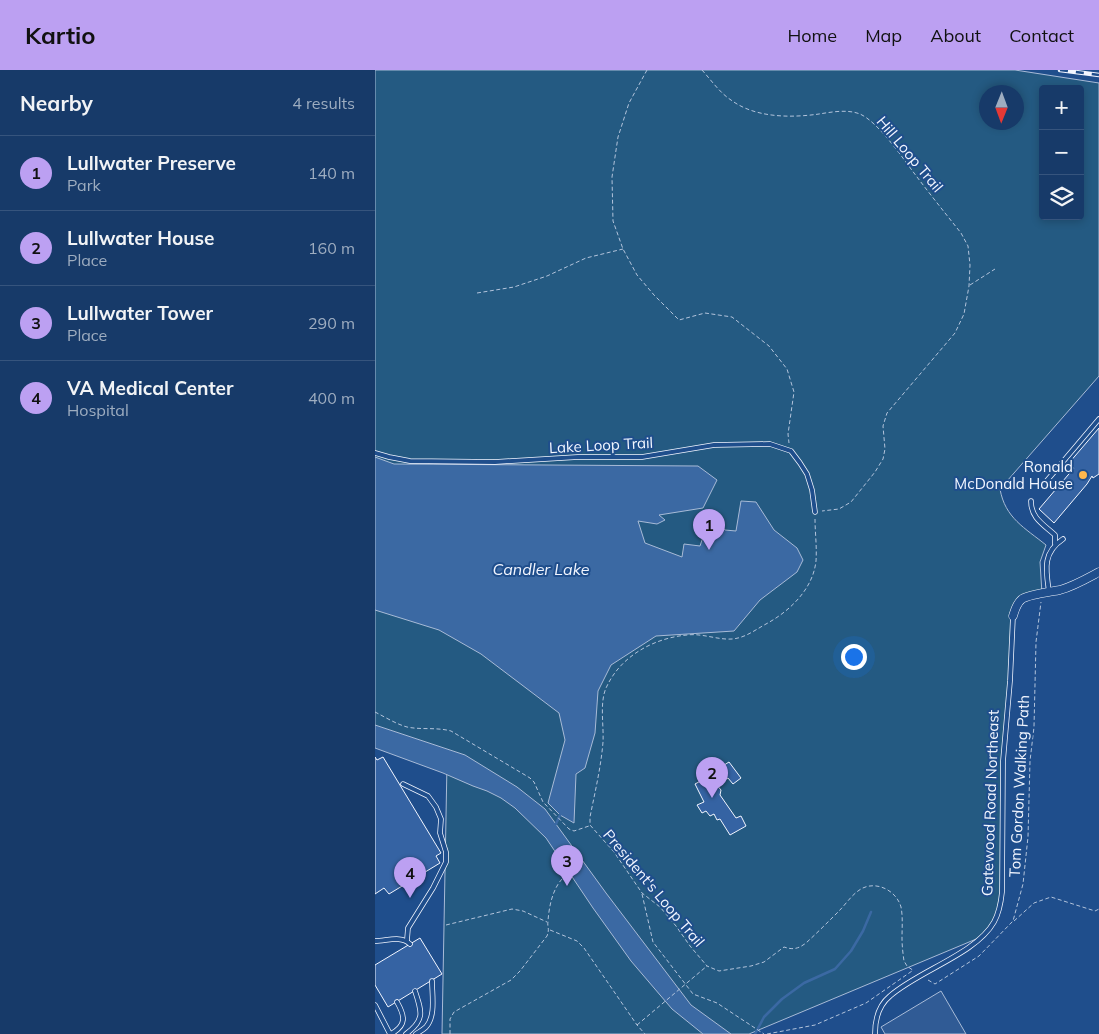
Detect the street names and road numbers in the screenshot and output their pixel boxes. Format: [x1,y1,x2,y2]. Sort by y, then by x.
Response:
street label: Hill Loop Trail [873,112,947,196]
street label: Lake Loop Trail [548,433,654,457]
street label: Tom Gordon Walking Path [1005,694,1033,878]
street label: Gatewood Road Northeast [977,710,1003,896]
street label: President's Loop Trail [599,825,709,951]

